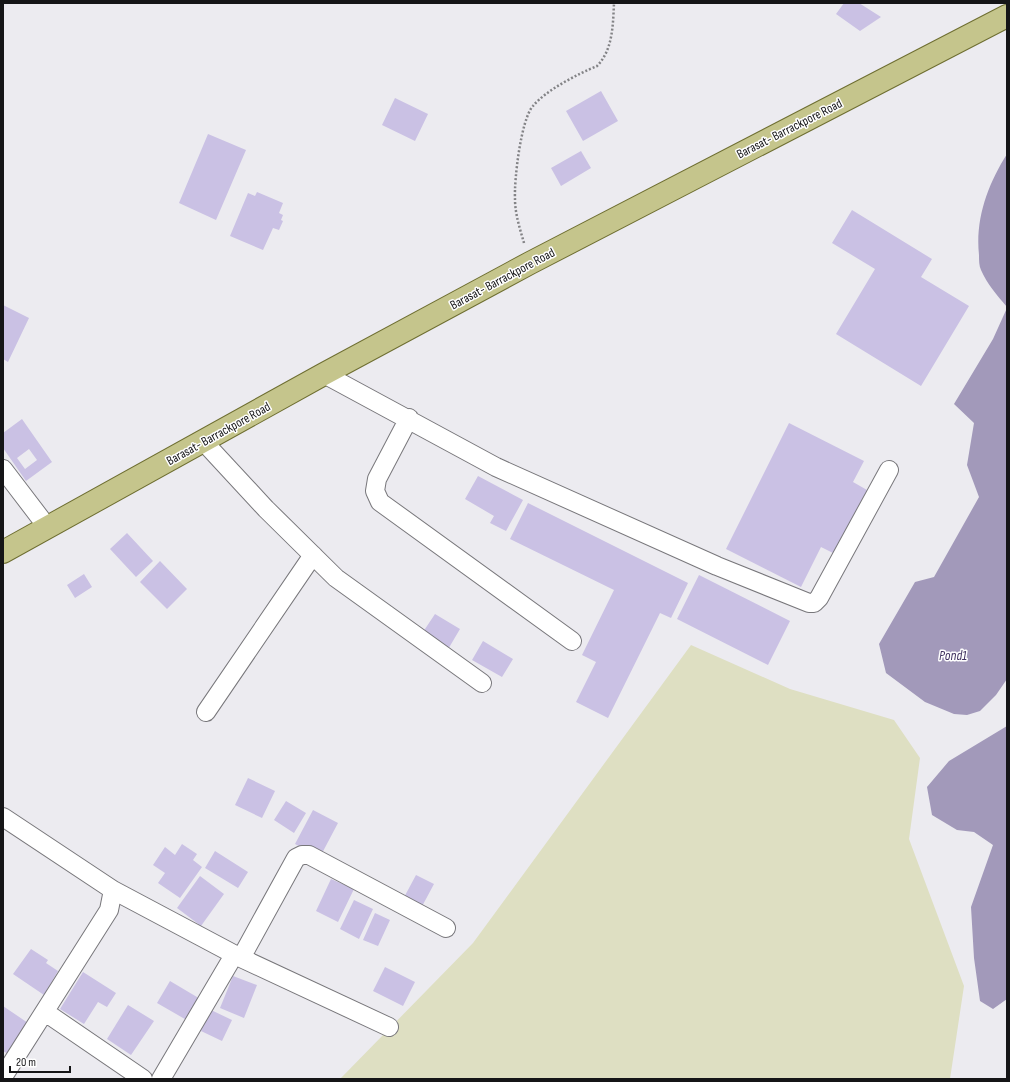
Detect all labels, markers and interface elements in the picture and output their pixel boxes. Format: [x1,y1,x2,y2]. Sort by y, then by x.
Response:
street label: Barasat- Barrackpore Road [734,95,845,162]
street label: Barasat- Barrackpore Road [447,245,558,313]
street label: Barasat- Barrackpore Road [164,399,273,469]
water label: Pond1 [939,647,967,664]
scale bar [10,1048,70,1074]
text: 20 m [16,1055,36,1070]

